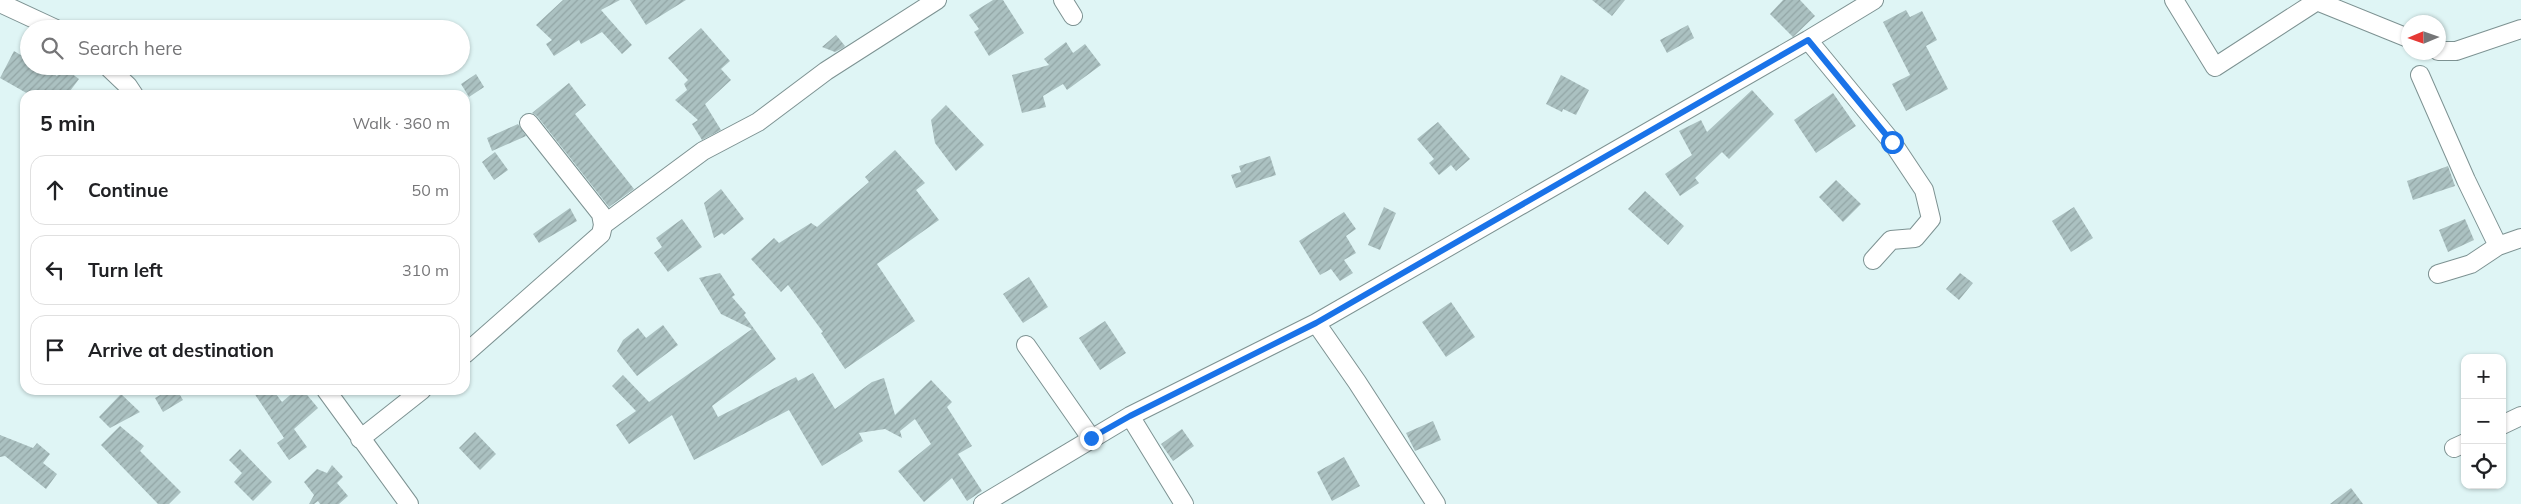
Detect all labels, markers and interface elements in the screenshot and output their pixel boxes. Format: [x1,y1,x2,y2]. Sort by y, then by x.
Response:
north arrow [2401,15,2446,60]
search box [20,20,470,75]
icon: search [38,34,66,62]
text: Search here [78,36,182,60]
text: 5 min [40,110,95,136]
text: Walk · 360 m [352,113,450,133]
route start [1881,131,1904,154]
icon: ahead [41,176,69,204]
text: Continue [88,178,168,202]
text: 50 m [412,180,449,200]
icon: left [41,256,69,284]
text: Turn left [88,258,163,282]
text: 310 m [402,260,449,280]
icon: arrive [41,336,69,364]
text: Arrive at destination [88,338,274,362]
map controls [2461,354,2506,489]
button: + [2461,354,2506,399]
button: − [2461,399,2506,444]
route end [1080,427,1103,450]
button: locate [2461,444,2506,489]

